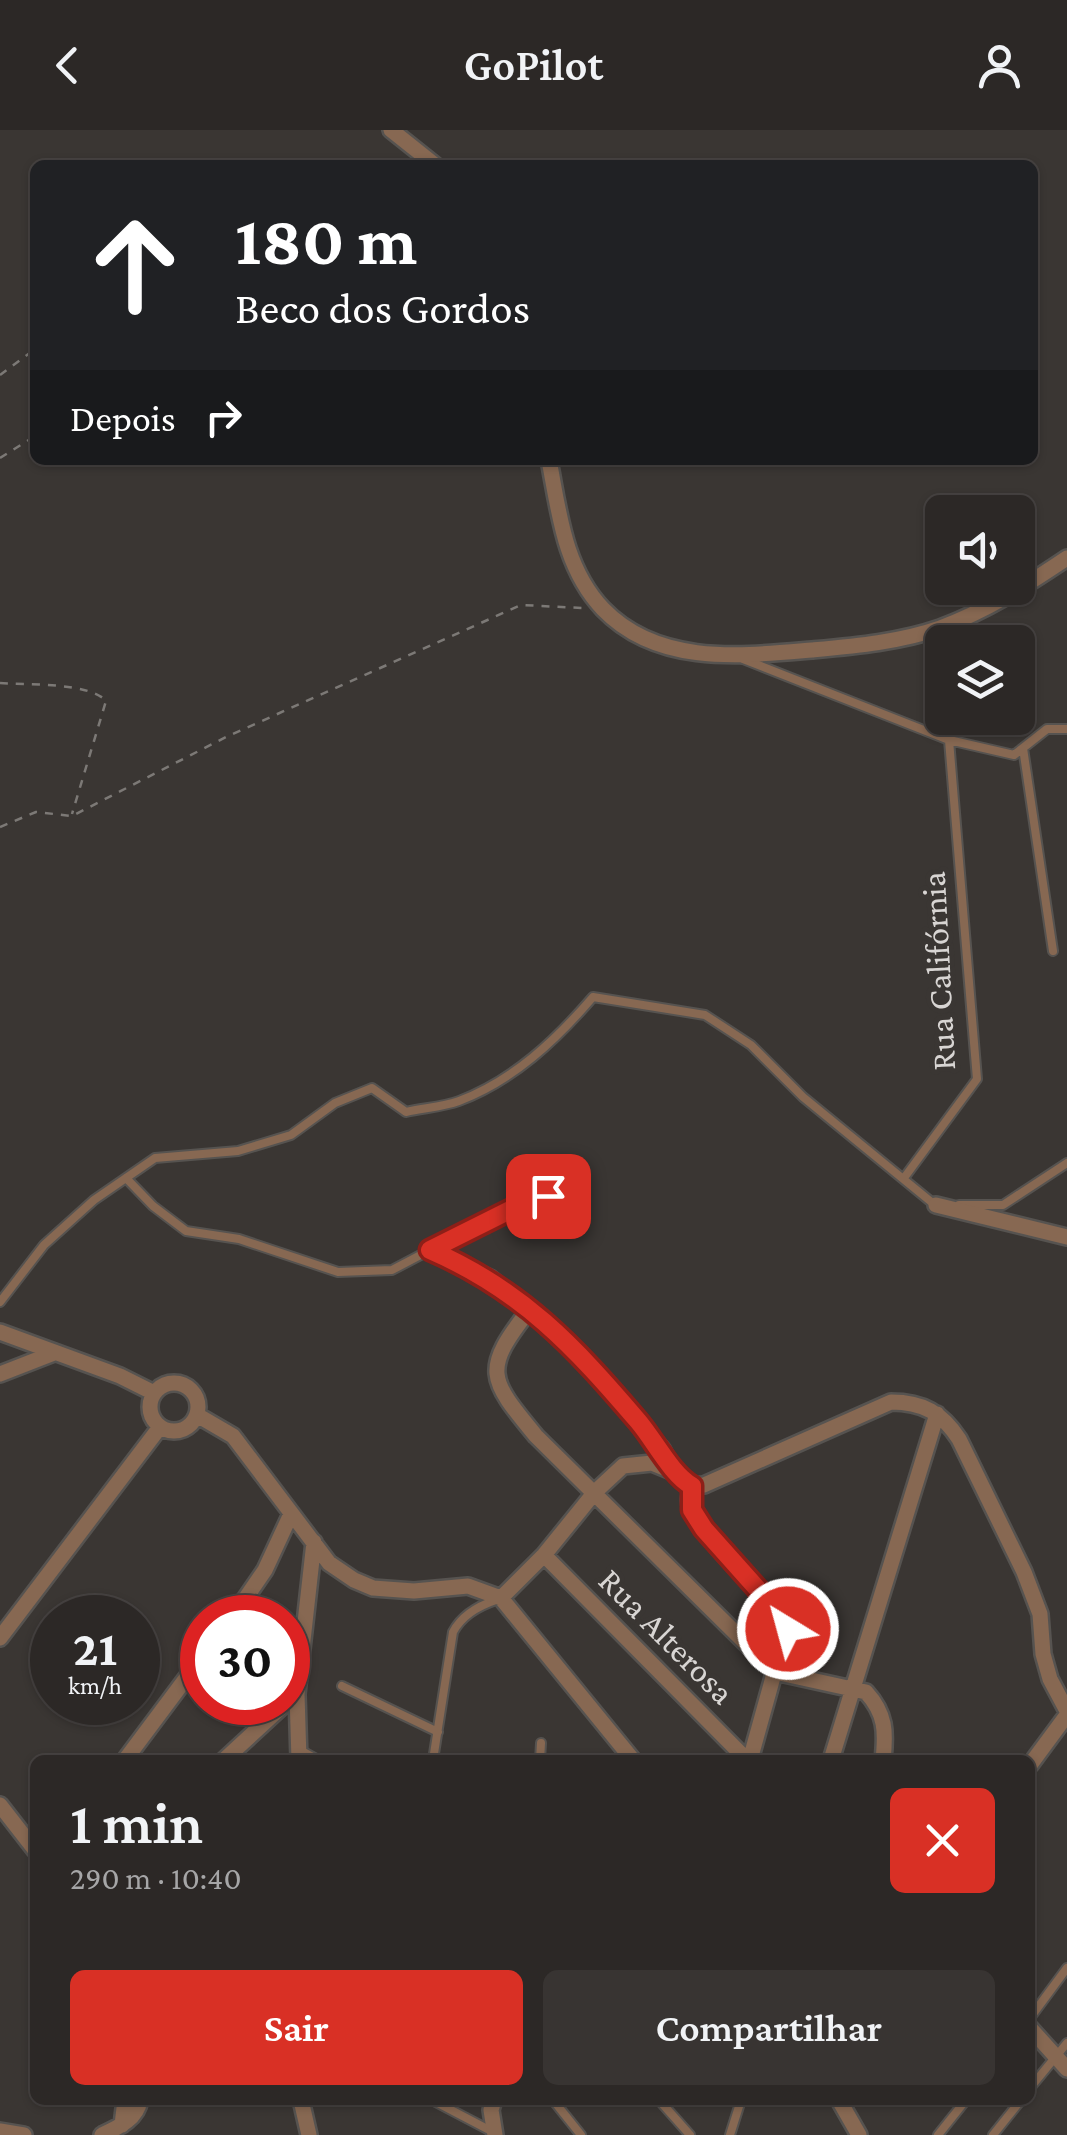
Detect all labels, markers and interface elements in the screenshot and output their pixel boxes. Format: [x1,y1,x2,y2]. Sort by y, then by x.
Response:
icon: back [40,38,95,93]
icon: person [972,38,1027,93]
text: GoPilot [464,40,603,90]
icon: ahead [70,200,200,330]
text: 180 m [235,201,417,279]
text: Beco dos Gordos [235,283,530,333]
icon: right [196,390,251,445]
text: Depois [70,397,176,439]
map controls [925,495,1035,735]
button: sound [925,495,1035,605]
button: layers [925,625,1035,735]
street label: Rua Califórnia [914,870,963,1072]
pin [506,1154,591,1239]
icon: arrive [521,1169,576,1224]
street label: Rua Alterosa [591,1561,742,1712]
position arrow [736,1577,840,1681]
speed limit sign: 30 [180,1595,310,1725]
text: 21 [73,1620,117,1676]
text: km/h [68,1672,122,1699]
button: close [890,1788,995,1893]
text: 1 min [70,1789,203,1856]
text: 290 m · 10:40 [70,1860,241,1896]
button: Sair [70,1970,523,2085]
button: Compartilhar [543,1970,995,2085]

